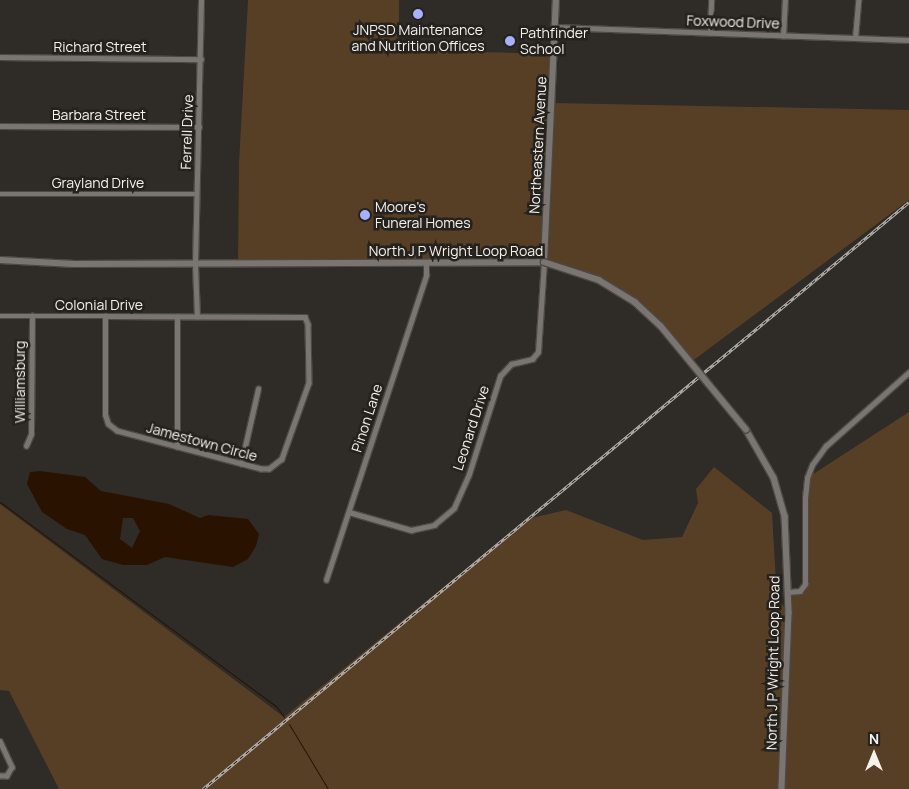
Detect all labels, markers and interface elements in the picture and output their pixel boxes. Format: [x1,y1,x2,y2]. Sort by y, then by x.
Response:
marker: JNPSD Maintenance and Nutrition Offices [412,8,424,20]
street label: Foxwood Drive [686,12,780,32]
place label: JNPSD Maintenance and Nutrition Offices [351,22,485,54]
place label: Pathfinder School [520,25,588,58]
marker: Pathfinder School [504,35,516,47]
street label: Richard Street [53,39,147,55]
street label: Northeastern Avenue [526,76,550,214]
street label: Ferrell Drive [177,94,197,170]
street label: Barbara Street [52,107,146,123]
street label: Grayland Drive [52,175,144,191]
place label: Moore's Funeral Homes [375,199,471,232]
marker: Moore's Funeral Homes [359,209,371,221]
street label: North J P Wright Loop Road [369,243,543,259]
street label: Colonial Drive [55,297,143,313]
street label: Williamsburg [12,341,28,423]
street label: Pinon Lane [348,382,386,454]
street label: Leonard Drive [449,383,493,473]
street label: Jamestown Circle [145,419,259,465]
street label: North J P Wright Loop Road [763,576,783,750]
north arrow [849,729,899,779]
text: N [869,729,879,748]

